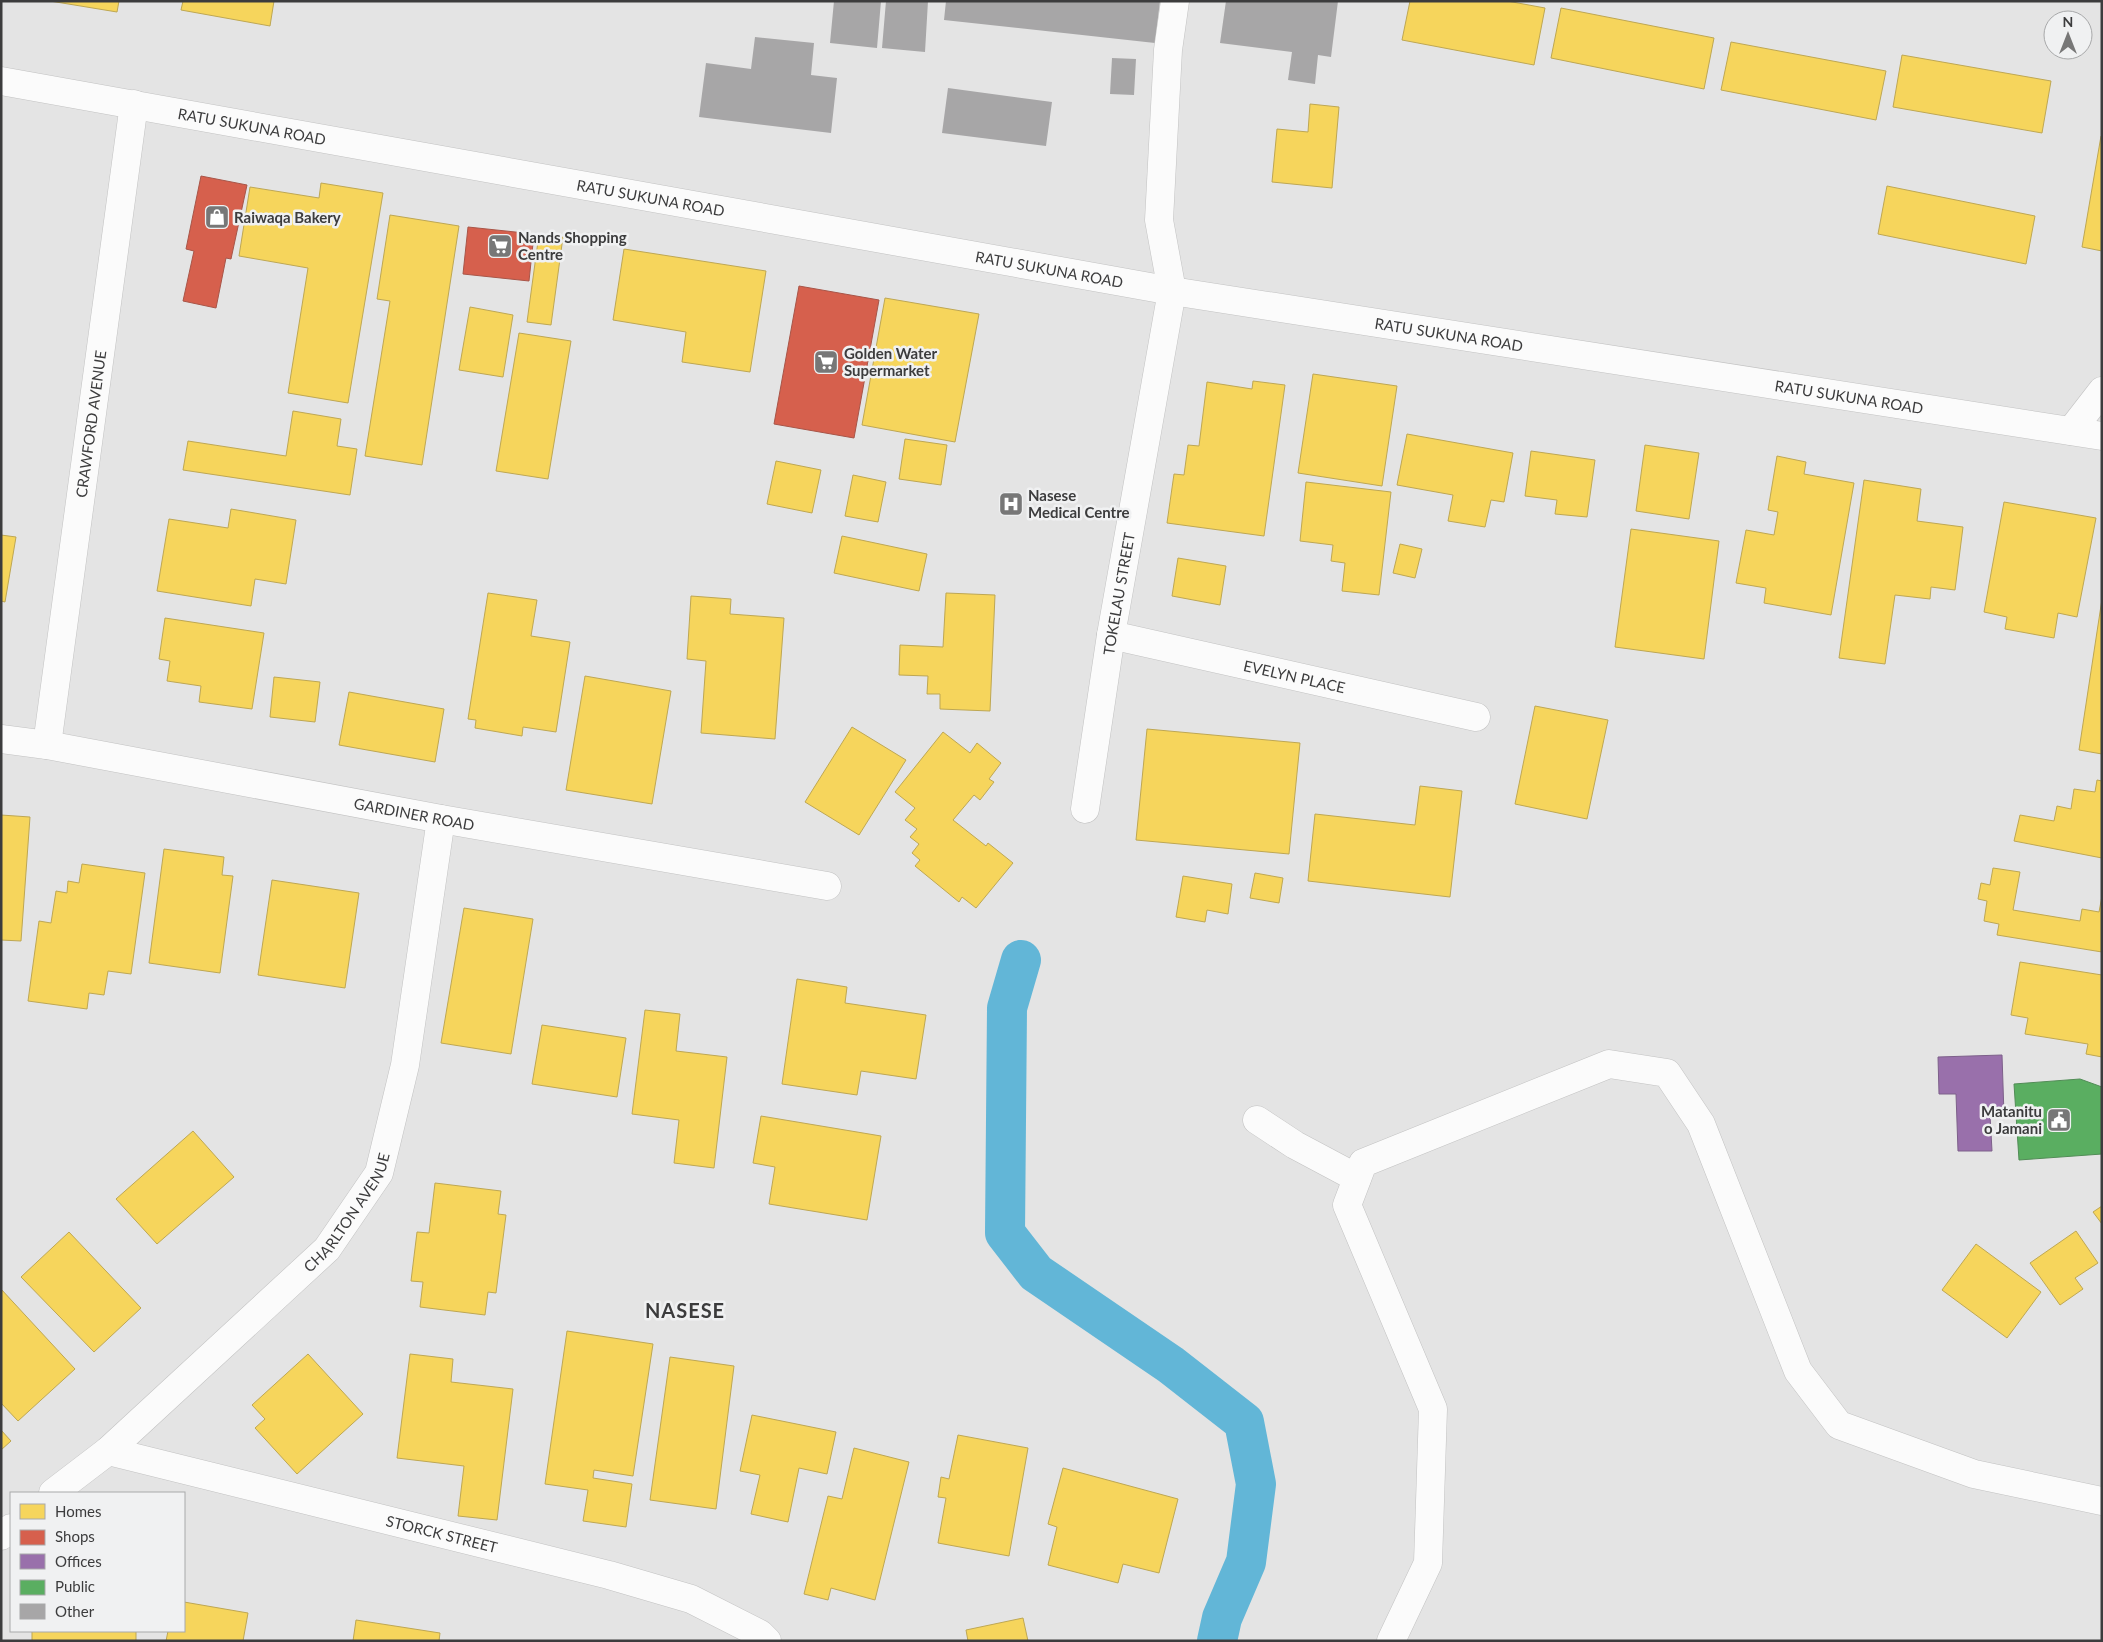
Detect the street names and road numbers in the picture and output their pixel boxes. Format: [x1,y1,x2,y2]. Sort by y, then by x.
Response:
street label: RATU SUKUNA ROAD [177,104,327,148]
street label: RATU SUKUNA ROAD [575,175,726,220]
street label: RATU SUKUNA ROAD [974,247,1125,291]
street label: RATU SUKUNA ROAD [1373,314,1524,355]
street label: CRAWFORD AVENUE [72,349,109,499]
street label: RATU SUKUNA ROAD [1774,376,1925,417]
street label: TOKELAU STREET [1099,531,1138,656]
street label: EVELYN PLACE [1242,656,1347,696]
street label: GARDINER ROAD [353,794,476,834]
street label: CHARLTON AVENUE [300,1151,393,1275]
street label: STORCK STREET [384,1511,500,1556]

